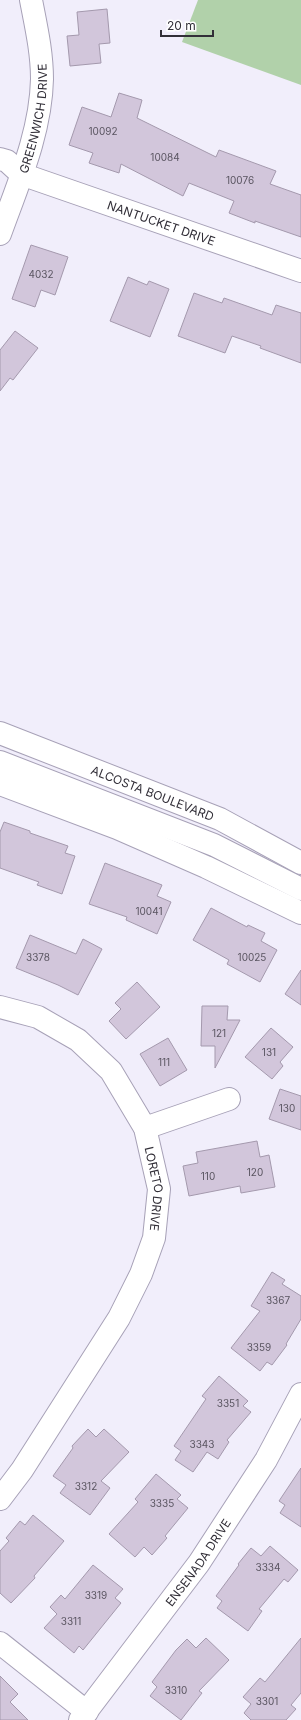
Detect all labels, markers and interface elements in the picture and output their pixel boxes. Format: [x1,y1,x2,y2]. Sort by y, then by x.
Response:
scale bar [161,12,213,38]
text: 20 m [167,18,196,33]
street label: GREENWICH DRIVE [15,63,50,175]
house number: 10092 [89,125,117,137]
house number: 10084 [150,151,180,163]
house number: 10076 [226,174,254,186]
street label: NANTUCKET DRIVE [105,197,217,248]
house number: 4032 [28,268,54,280]
street label: ALCOSTA BOULEVARD [89,762,216,824]
house number: 10041 [135,905,163,917]
house number: 3378 [26,951,50,963]
house number: 10025 [238,951,266,963]
house number: 121 [212,1027,226,1039]
house number: 131 [262,1046,276,1058]
house number: 111 [158,1056,170,1068]
house number: 130 [279,1102,295,1114]
street label: LORETO DRIVE [142,1145,167,1232]
house number: 120 [247,1166,263,1178]
house number: 110 [201,1170,215,1182]
house number: 3367 [266,1294,290,1306]
house number: 3359 [247,1341,271,1353]
house number: 3351 [217,1397,239,1409]
house number: 3343 [190,1438,215,1450]
house number: 3312 [75,1480,97,1492]
house number: 3335 [150,1497,174,1509]
street label: ENSENADA DRIVE [162,1516,234,1609]
house number: 3334 [256,1561,281,1573]
house number: 3319 [85,1589,107,1601]
house number: 3311 [61,1615,81,1627]
house number: 3310 [165,1684,187,1696]
house number: 3301 [256,1695,278,1707]

